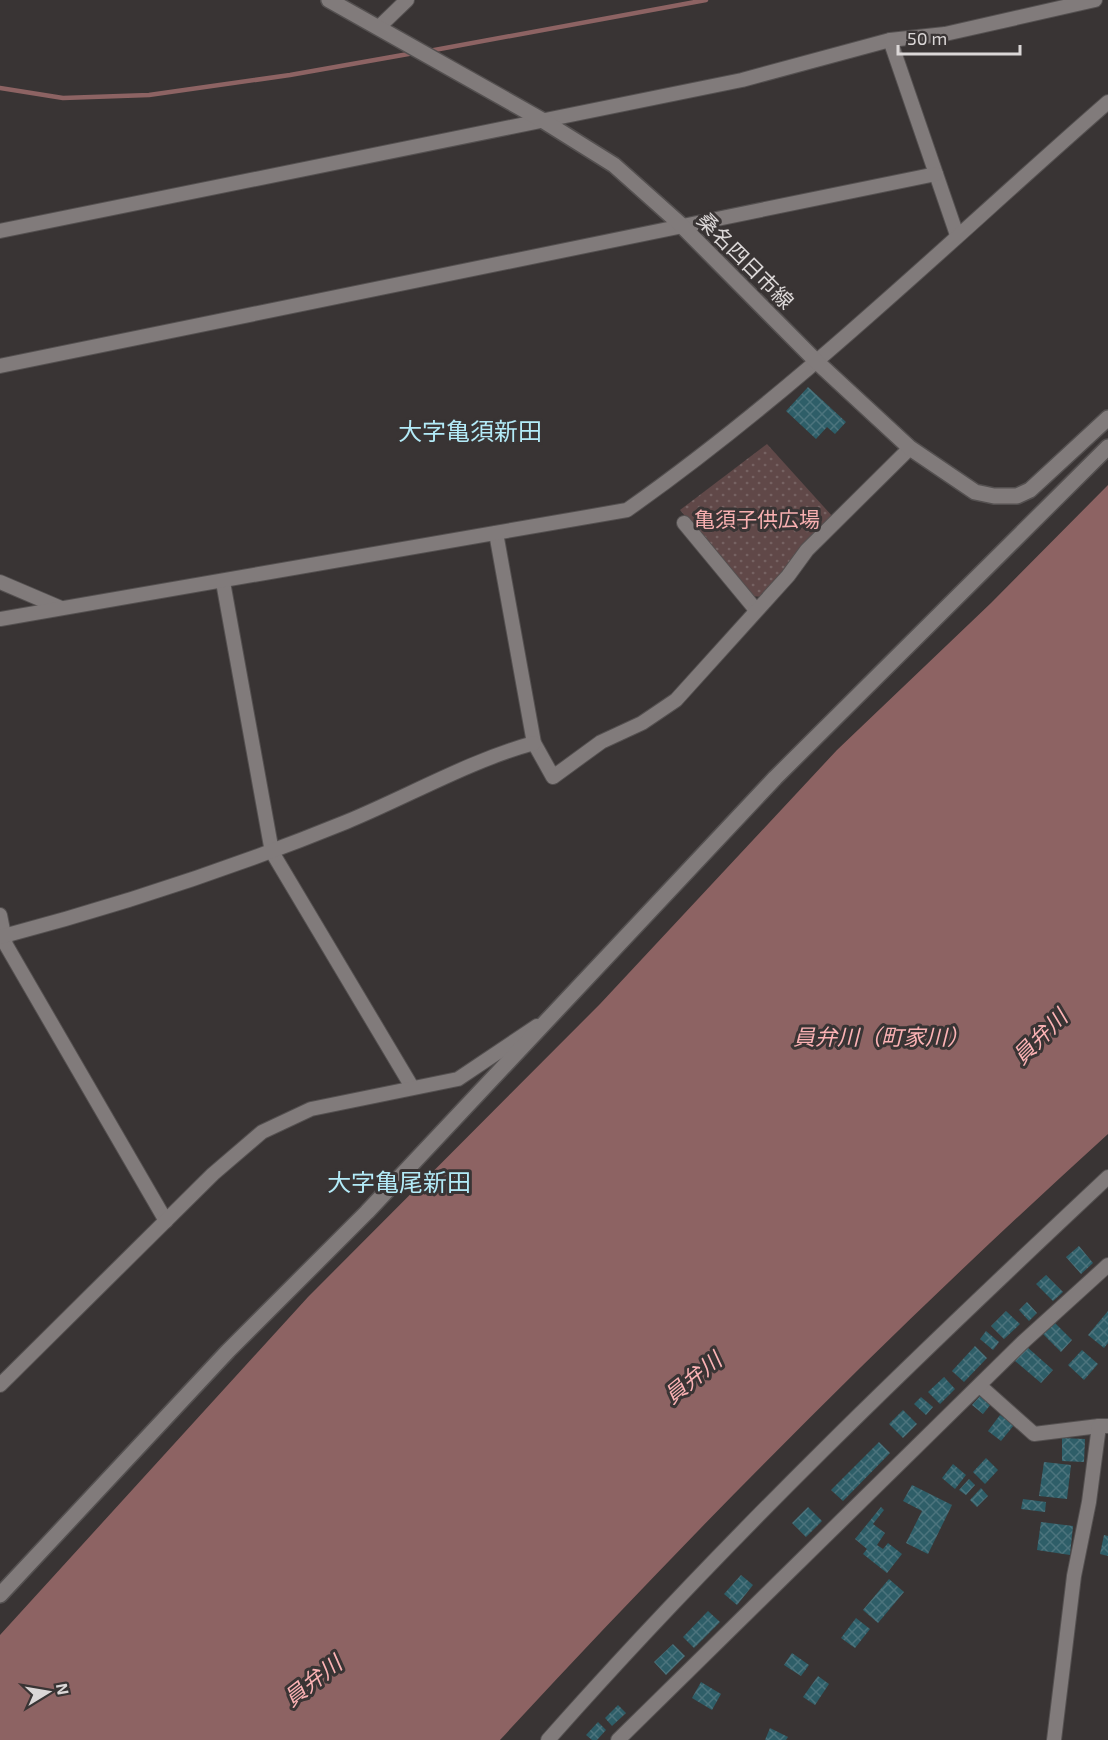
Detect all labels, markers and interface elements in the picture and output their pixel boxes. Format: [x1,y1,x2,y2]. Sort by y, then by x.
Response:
scale bar [898,18,1020,56]
text: 50 m [907,27,947,49]
street label: 桑名四日市線 [693,207,799,313]
district label: 大字亀須新田 [398,416,542,445]
park label: 亀須子供広場 [694,506,820,531]
water label: 員弁川 [1006,1002,1073,1069]
water label: 員弁川（町家川） [793,1023,969,1049]
district label: 大字亀尾新田 [327,1167,471,1196]
water label: 員弁川 [658,1345,727,1408]
water label: 員弁川 [278,1648,348,1711]
north arrow [18,1662,78,1722]
text: N [53,1682,74,1697]

